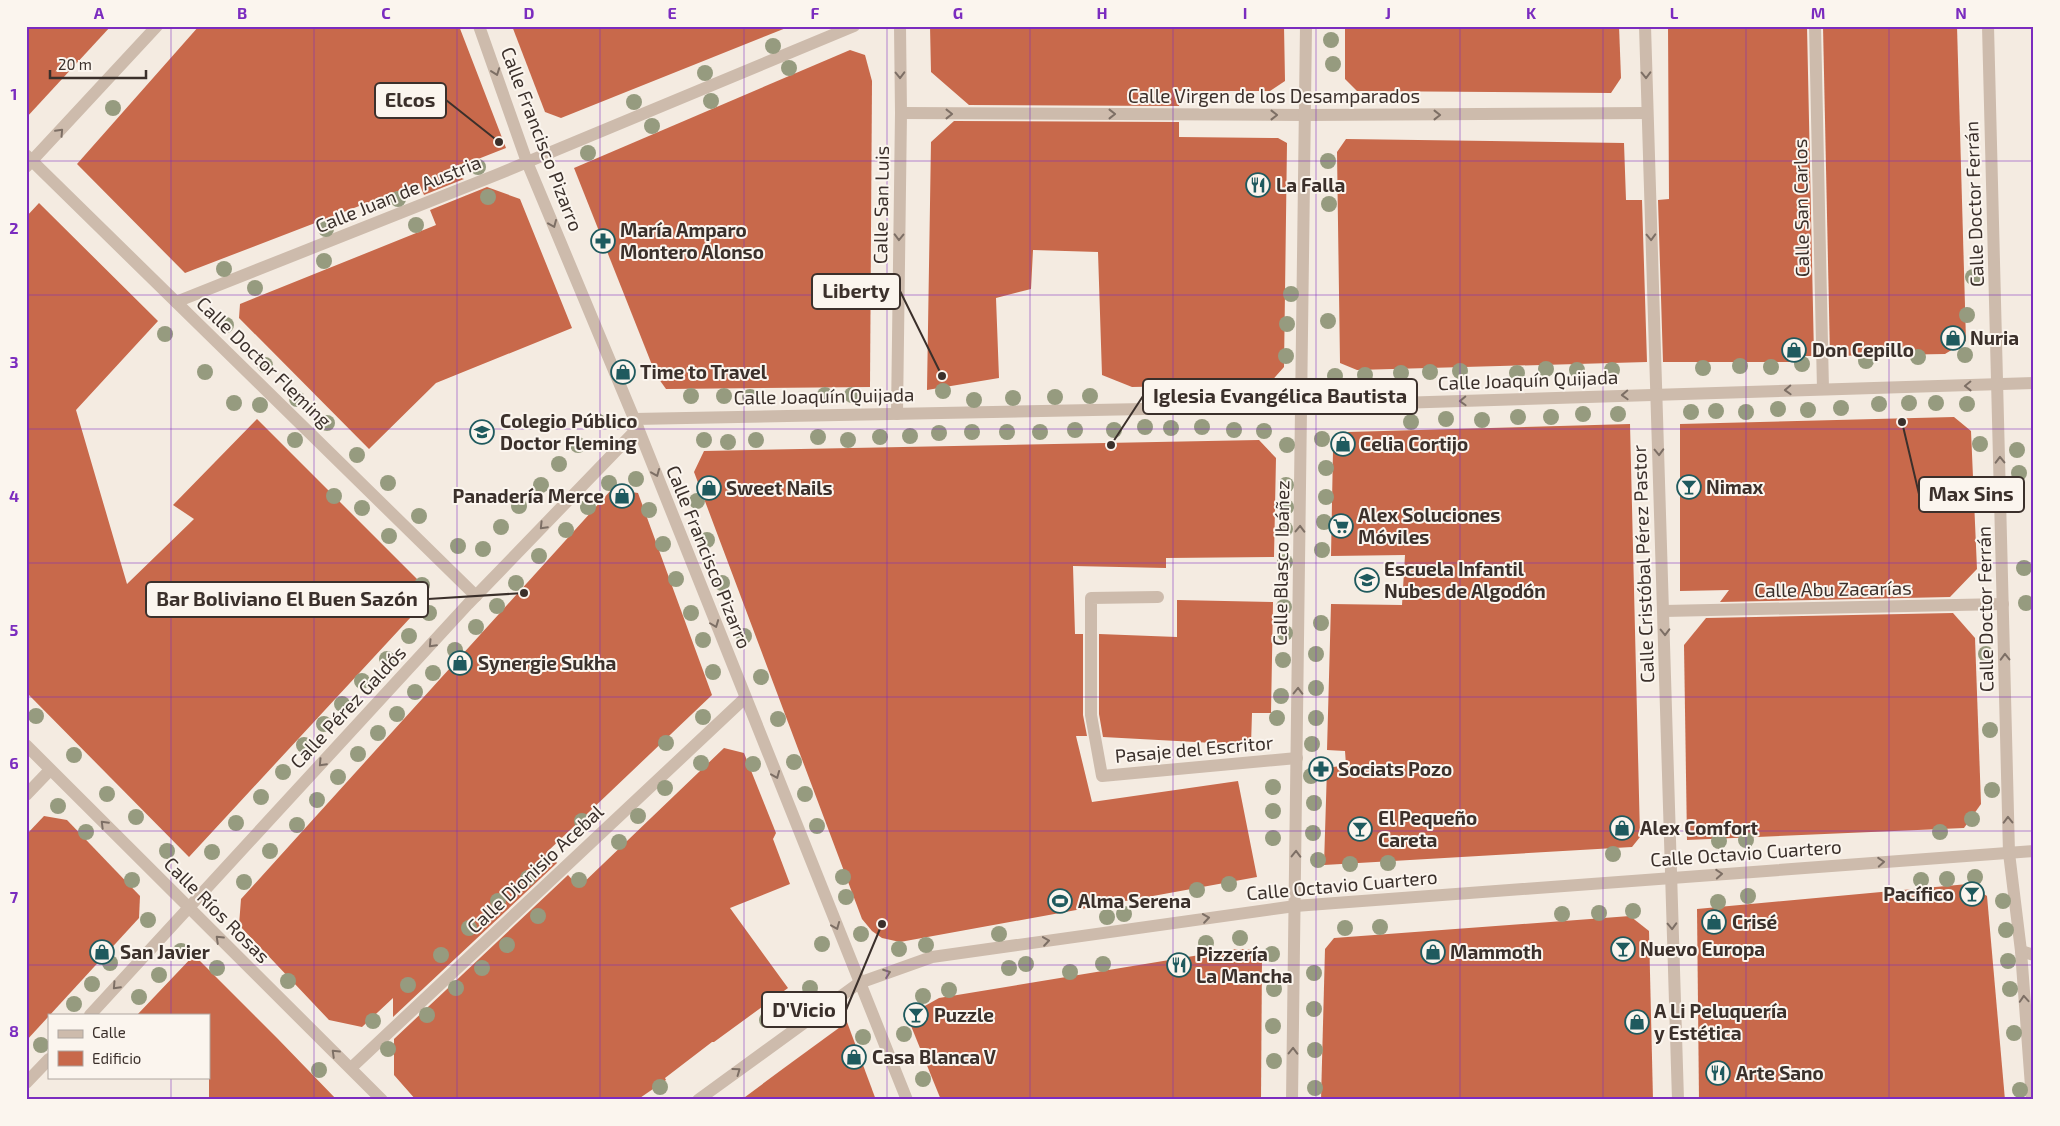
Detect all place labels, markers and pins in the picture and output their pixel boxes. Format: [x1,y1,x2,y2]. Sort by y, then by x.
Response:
callout: Elcos [375,83,446,118]
restaurant icon: La Falla [1245,172,1271,198]
place label: La Falla [1276,173,1345,196]
place label: María Amparo Montero Alonso [620,218,764,263]
pharmacy icon: María Amparo Montero Alonso [590,228,616,254]
callout: Liberty [812,274,900,309]
shop icon: Nuria [1940,325,1966,351]
place label: Nuria [1970,326,2019,349]
shop icon: Don Cepillo [1781,337,1807,363]
place label: Don Cepillo [1812,338,1914,361]
shop icon: Time to Travel [610,359,636,385]
place label: Time to Travel [640,360,768,383]
callout: Iglesia Evangélica Bautista [1143,379,1417,414]
place label: Colegio Público Doctor Fleming [500,409,637,454]
school or university icon: Colegio Público Doctor Fleming [469,419,495,445]
shop icon: Celia Cortijo [1330,431,1356,457]
place label: Celia Cortijo [1360,432,1468,455]
bar icon: Nimax [1676,474,1702,500]
shop icon: Sweet Nails [696,475,722,501]
place label: Nimax [1706,475,1764,498]
place label: Sweet Nails [726,476,833,499]
callout: Max Sins [1919,477,2024,512]
shop icon: Panadería Merce [609,483,635,509]
place label: Panadería Merce [453,484,604,507]
place label: Alex Soluciones Móviles [1358,503,1500,548]
supermarket icon: Alex Soluciones Móviles [1328,513,1354,539]
place label: Escuela Infantil Nubes de Algodón [1384,557,1546,602]
school or university icon: Escuela Infantil Nubes de Algodón [1354,567,1380,593]
callout: Bar Boliviano El Buen Sazón [146,582,428,617]
shop icon: Synergie Sukha [447,650,473,676]
place label: Synergie Sukha [478,651,616,675]
pharmacy icon: Sociats Pozo [1308,756,1334,782]
place label: Sociats Pozo [1338,757,1452,780]
place label: El Pequeño Careta [1378,806,1477,851]
shop icon: Alex Comfort [1609,815,1635,841]
bar icon: El Pequeño Careta [1347,816,1373,842]
place label: Alex Comfort [1640,816,1758,839]
bar icon: Pacífico [1959,881,1985,907]
place label: Pacífico [1883,882,1954,905]
sports icon: Alma Serena [1047,888,1073,914]
place label: Alma Serena [1078,889,1191,912]
shop icon: Crisé [1701,909,1727,935]
place label: Crisé [1732,910,1778,933]
bar icon: Nuevo Europa [1610,936,1636,962]
place label: Nuevo Europa [1640,937,1765,960]
shop icon: San Javier [89,939,115,965]
shop icon: Mammoth [1420,939,1446,965]
place label: San Javier [120,940,210,963]
place label: Mammoth [1450,940,1542,963]
place label: Pizzería La Mancha [1196,942,1293,987]
restaurant icon: Pizzería La Mancha [1166,952,1192,978]
callout: D'Vicio [762,992,846,1027]
place label: A Li Peluquería y Estética [1654,999,1787,1045]
bar icon: Puzzle [903,1002,929,1028]
place label: Puzzle [934,1003,994,1026]
shop icon: A Li Peluquería y Estética [1624,1009,1650,1035]
shop icon: Casa Blanca V [841,1044,867,1070]
place label: Casa Blanca V [872,1045,997,1068]
restaurant icon: Arte Sano [1705,1060,1731,1086]
place label: Arte Sano [1736,1061,1824,1084]

